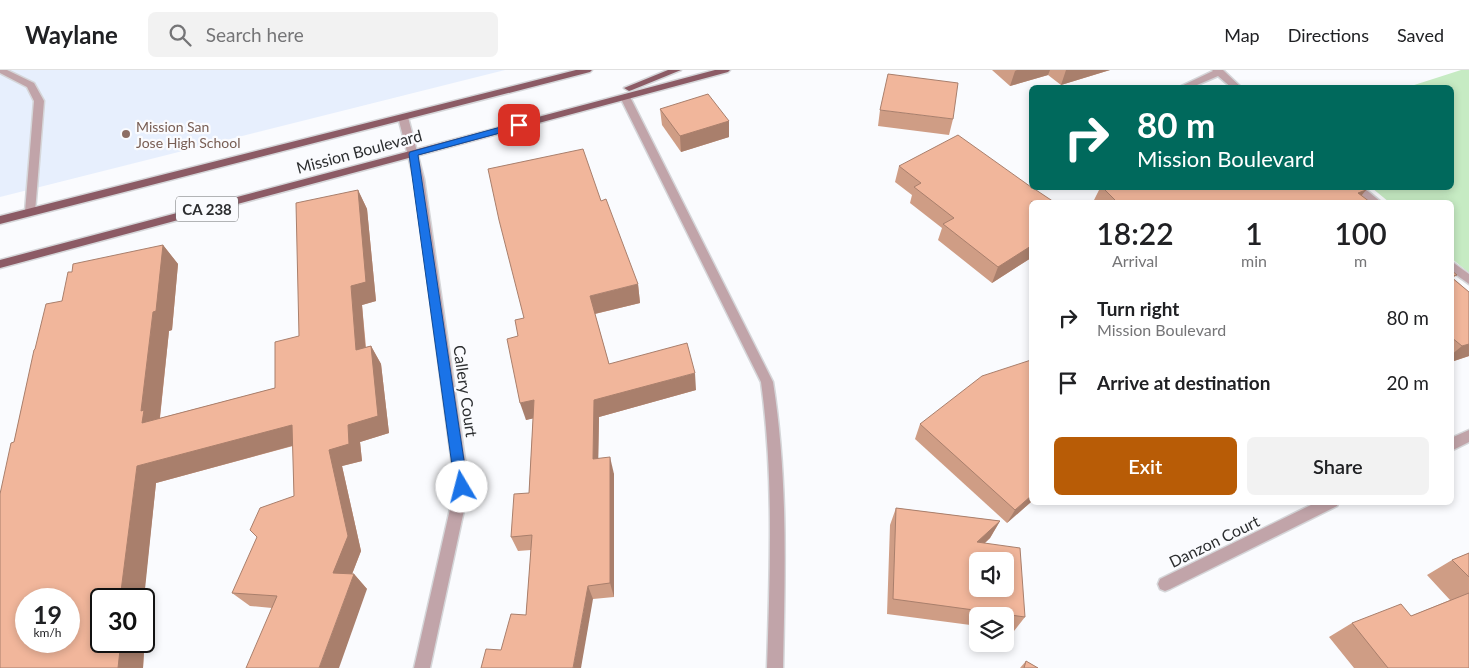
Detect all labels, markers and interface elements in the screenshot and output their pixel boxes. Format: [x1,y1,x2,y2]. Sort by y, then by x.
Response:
search box [148,12,498,57]
text: Waylane [25,20,118,49]
icon: search [166,21,194,49]
text: Search here [206,23,304,46]
text: Map [1224,24,1260,46]
text: Directions [1288,24,1369,46]
text: Saved [1397,24,1444,46]
text: 80 m [1137,103,1215,145]
pin [498,104,540,146]
icon: right [1054,105,1119,170]
icon: arrive [505,111,533,139]
place label: Mission San Jose High School [136,118,241,151]
street label: Mission Boulevard [294,125,424,177]
marker: Mission San Jose High School [120,128,132,140]
text: Mission Boulevard [1137,145,1315,172]
road number: CA 238 [176,196,238,222]
text: 18:22 [1096,215,1174,251]
text: 1 [1245,215,1263,251]
text: 100 [1334,215,1387,251]
text: Arrival [1112,251,1158,270]
text: min [1241,251,1267,270]
text: m [1354,251,1367,270]
text: Turn right [1097,297,1179,320]
icon: right [1054,304,1082,332]
text: 80 m [1386,306,1429,329]
text: Mission Boulevard [1097,320,1226,339]
street label: Callery Court [450,344,482,438]
icon: arrive [1054,369,1082,397]
text: Arrive at destination [1097,371,1270,394]
text: 20 m [1386,371,1429,394]
button: Exit [1054,437,1237,495]
button: Share [1247,437,1429,495]
position arrow [435,460,487,512]
street label: Danzon Court [1166,511,1262,571]
map controls [969,552,1014,652]
button: sound [969,552,1014,597]
speed limit sign: 30 [90,588,155,653]
text: 19 [33,599,62,629]
button: layers [969,607,1014,652]
text: km/h [33,625,62,640]

